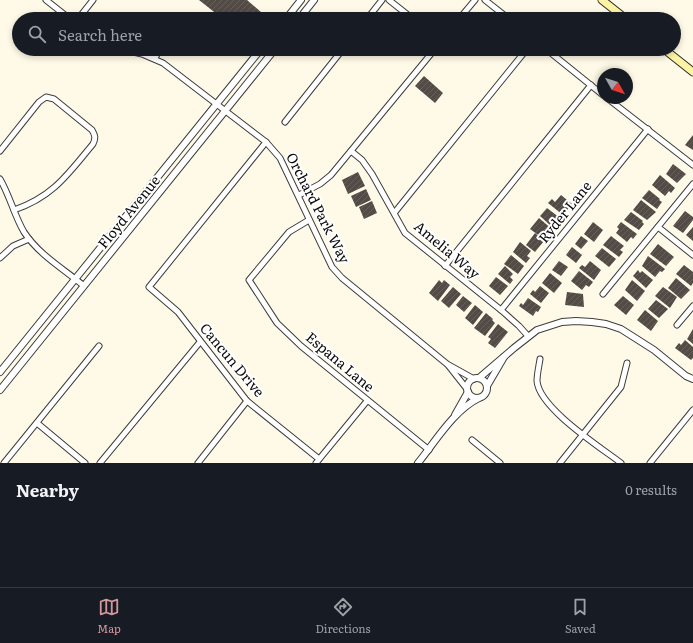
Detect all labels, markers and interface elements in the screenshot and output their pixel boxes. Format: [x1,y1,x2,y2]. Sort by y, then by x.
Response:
search box [12,12,681,56]
icon: search [26,23,48,45]
text: Search here [58,23,142,46]
north arrow [597,68,633,104]
street label: Orchard Park Way [282,149,356,267]
street label: Floyd Avenue [92,170,164,252]
street label: Ryder Lane [533,176,595,247]
street label: Amelia Way [411,216,485,283]
street label: Cancun Drive [196,318,270,401]
street label: Espana Lane [302,327,379,396]
text: Nearby [16,477,79,502]
text: 0 results [625,480,677,499]
tab: Map [97,596,121,636]
tab: Directions [315,596,370,636]
tab: Saved [565,596,596,636]

